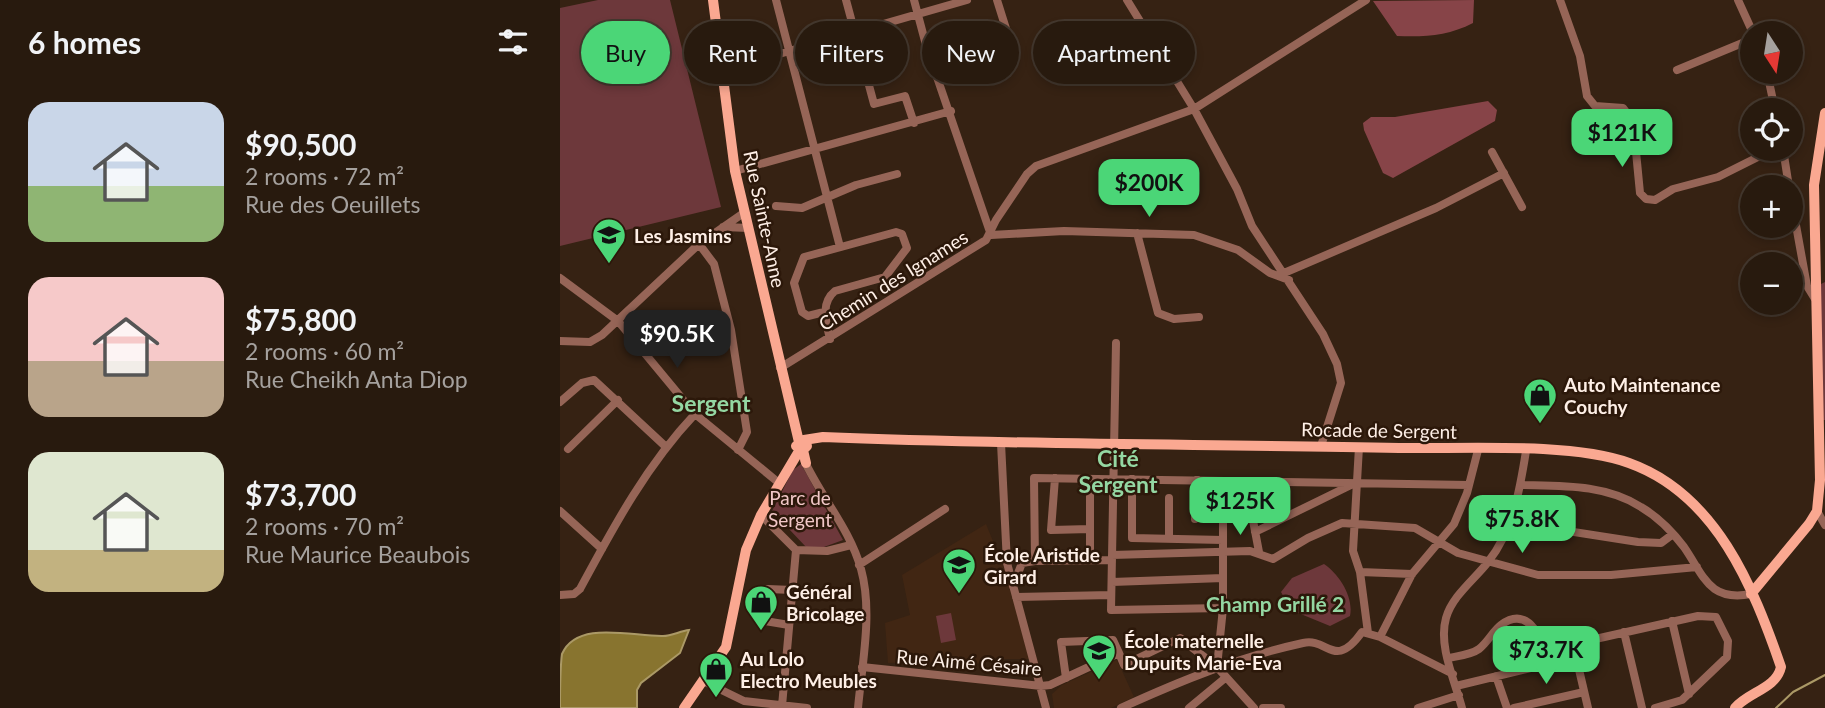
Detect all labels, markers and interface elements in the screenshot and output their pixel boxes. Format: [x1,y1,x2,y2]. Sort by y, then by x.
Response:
chip: Buy [581,21,670,84]
chip: Rent [684,21,781,84]
chip: Filters [795,21,908,84]
chip: New [922,21,1019,84]
chip: Apartment [1033,21,1195,84]
north arrow [1740,21,1802,84]
map controls [1740,21,1803,315]
icon: filters [494,23,532,61]
text: 6 homes [28,24,141,60]
button: locate [1740,98,1803,161]
pin: $121K [1573,110,1671,169]
text: $121K [1587,118,1657,146]
text: $90,500 [245,126,356,162]
icon: home [84,130,168,214]
street label: Rue Sainte-Anne [739,148,791,290]
pin: $200K [1100,160,1198,219]
text: 2 rooms · 72 m² [245,162,404,190]
text: $200K [1114,168,1184,196]
button: + [1740,175,1803,238]
text: Rue des Oeuillets [245,190,421,218]
school or university icon: Les Jasmins [590,216,628,265]
place label: Les Jasmins [634,224,732,247]
street label: Chemin des Ignames [814,225,972,335]
button: − [1740,252,1803,315]
text: $75,800 [245,301,356,337]
icon: home [84,305,168,389]
pin: $90.5K [620,310,734,370]
text: $90.5K [640,319,714,347]
text: 2 rooms · 60 m² [245,337,404,365]
text: Rue Cheikh Anta Diop [245,365,468,393]
place label: Auto Maintenance Couchy [1563,373,1720,418]
shop icon: Auto Maintenance Couchy [1521,376,1559,425]
district label: Sergent [672,389,751,417]
street label: Rocade de Sergent [1301,417,1457,443]
district label: Cité Sergent [1079,444,1158,498]
text: $73,700 [245,476,356,512]
pin: $125K [1191,477,1289,537]
icon: home [84,480,168,564]
park label: Parc de Sergent [768,486,832,531]
text: $125K [1205,486,1275,514]
pin: $75.8K [1465,496,1579,555]
text: $75.8K [1485,504,1559,532]
text: 2 rooms · 70 m² [245,512,404,540]
text: Rue Maurice Beaubois [245,540,470,568]
place label: École Aristide Girard [984,543,1100,588]
school or university icon: École Aristide Girard [940,546,978,595]
place label: Général Bricolage [786,580,865,625]
shop icon: Général Bricolage [742,583,780,632]
district label: Champ Grillé 2 [1206,591,1344,616]
pin: $73.7K [1489,626,1603,686]
place label: École maternelle Dupuits Marie-Eva [1124,629,1282,674]
school or university icon: École maternelle Dupuits Marie-Eva [1080,632,1118,681]
text: $73.7K [1509,635,1583,663]
street label: Rue Aimé Césaire [895,644,1043,680]
place label: Au Lolo Electro Meubles [739,647,877,692]
shop icon: Au Lolo Electro Meubles [697,650,735,699]

